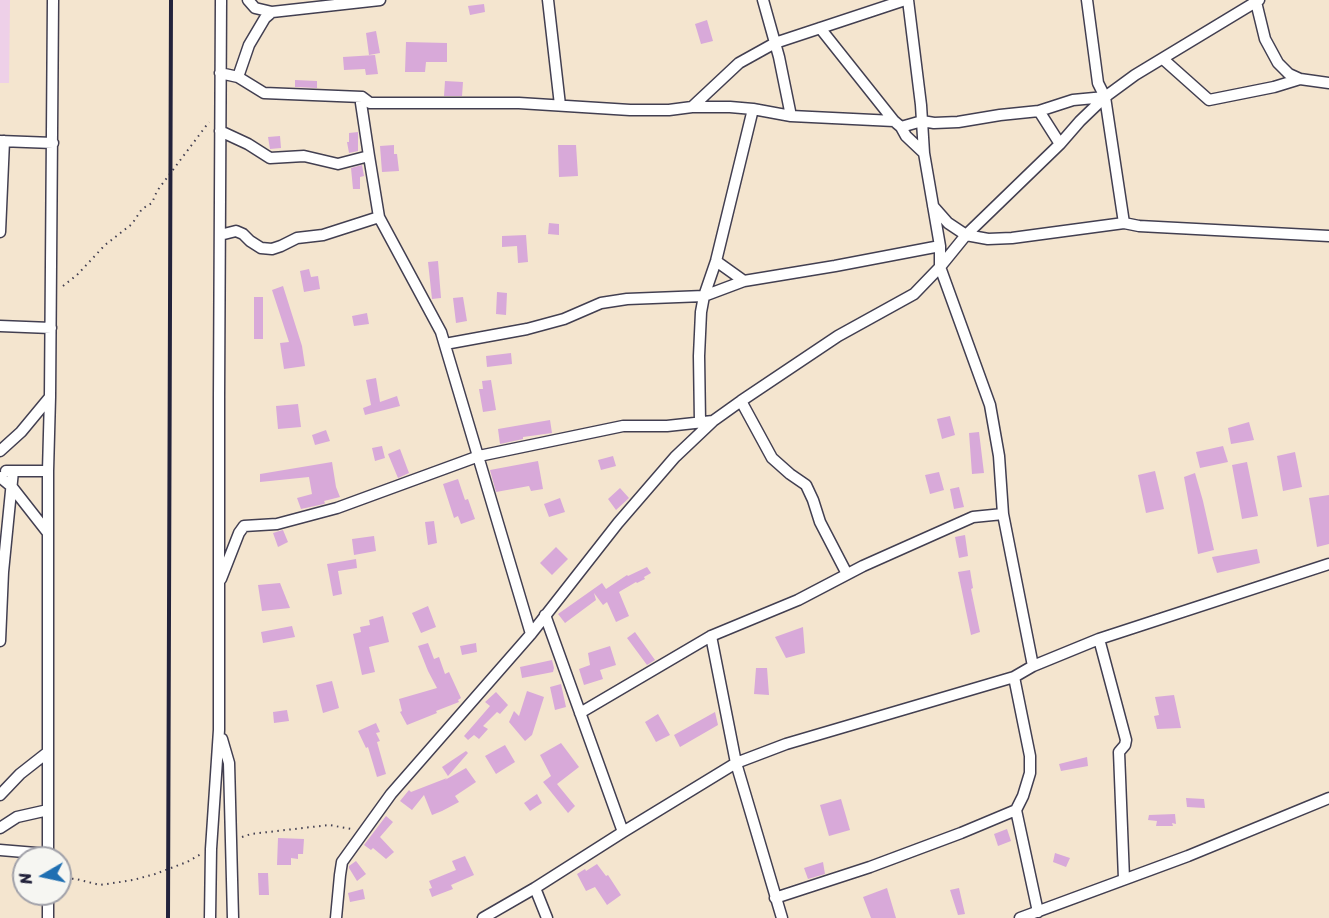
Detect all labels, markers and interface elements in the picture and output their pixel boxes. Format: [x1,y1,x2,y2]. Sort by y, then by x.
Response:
north arrow [12,846,72,906]
text: N [11,871,41,886]

